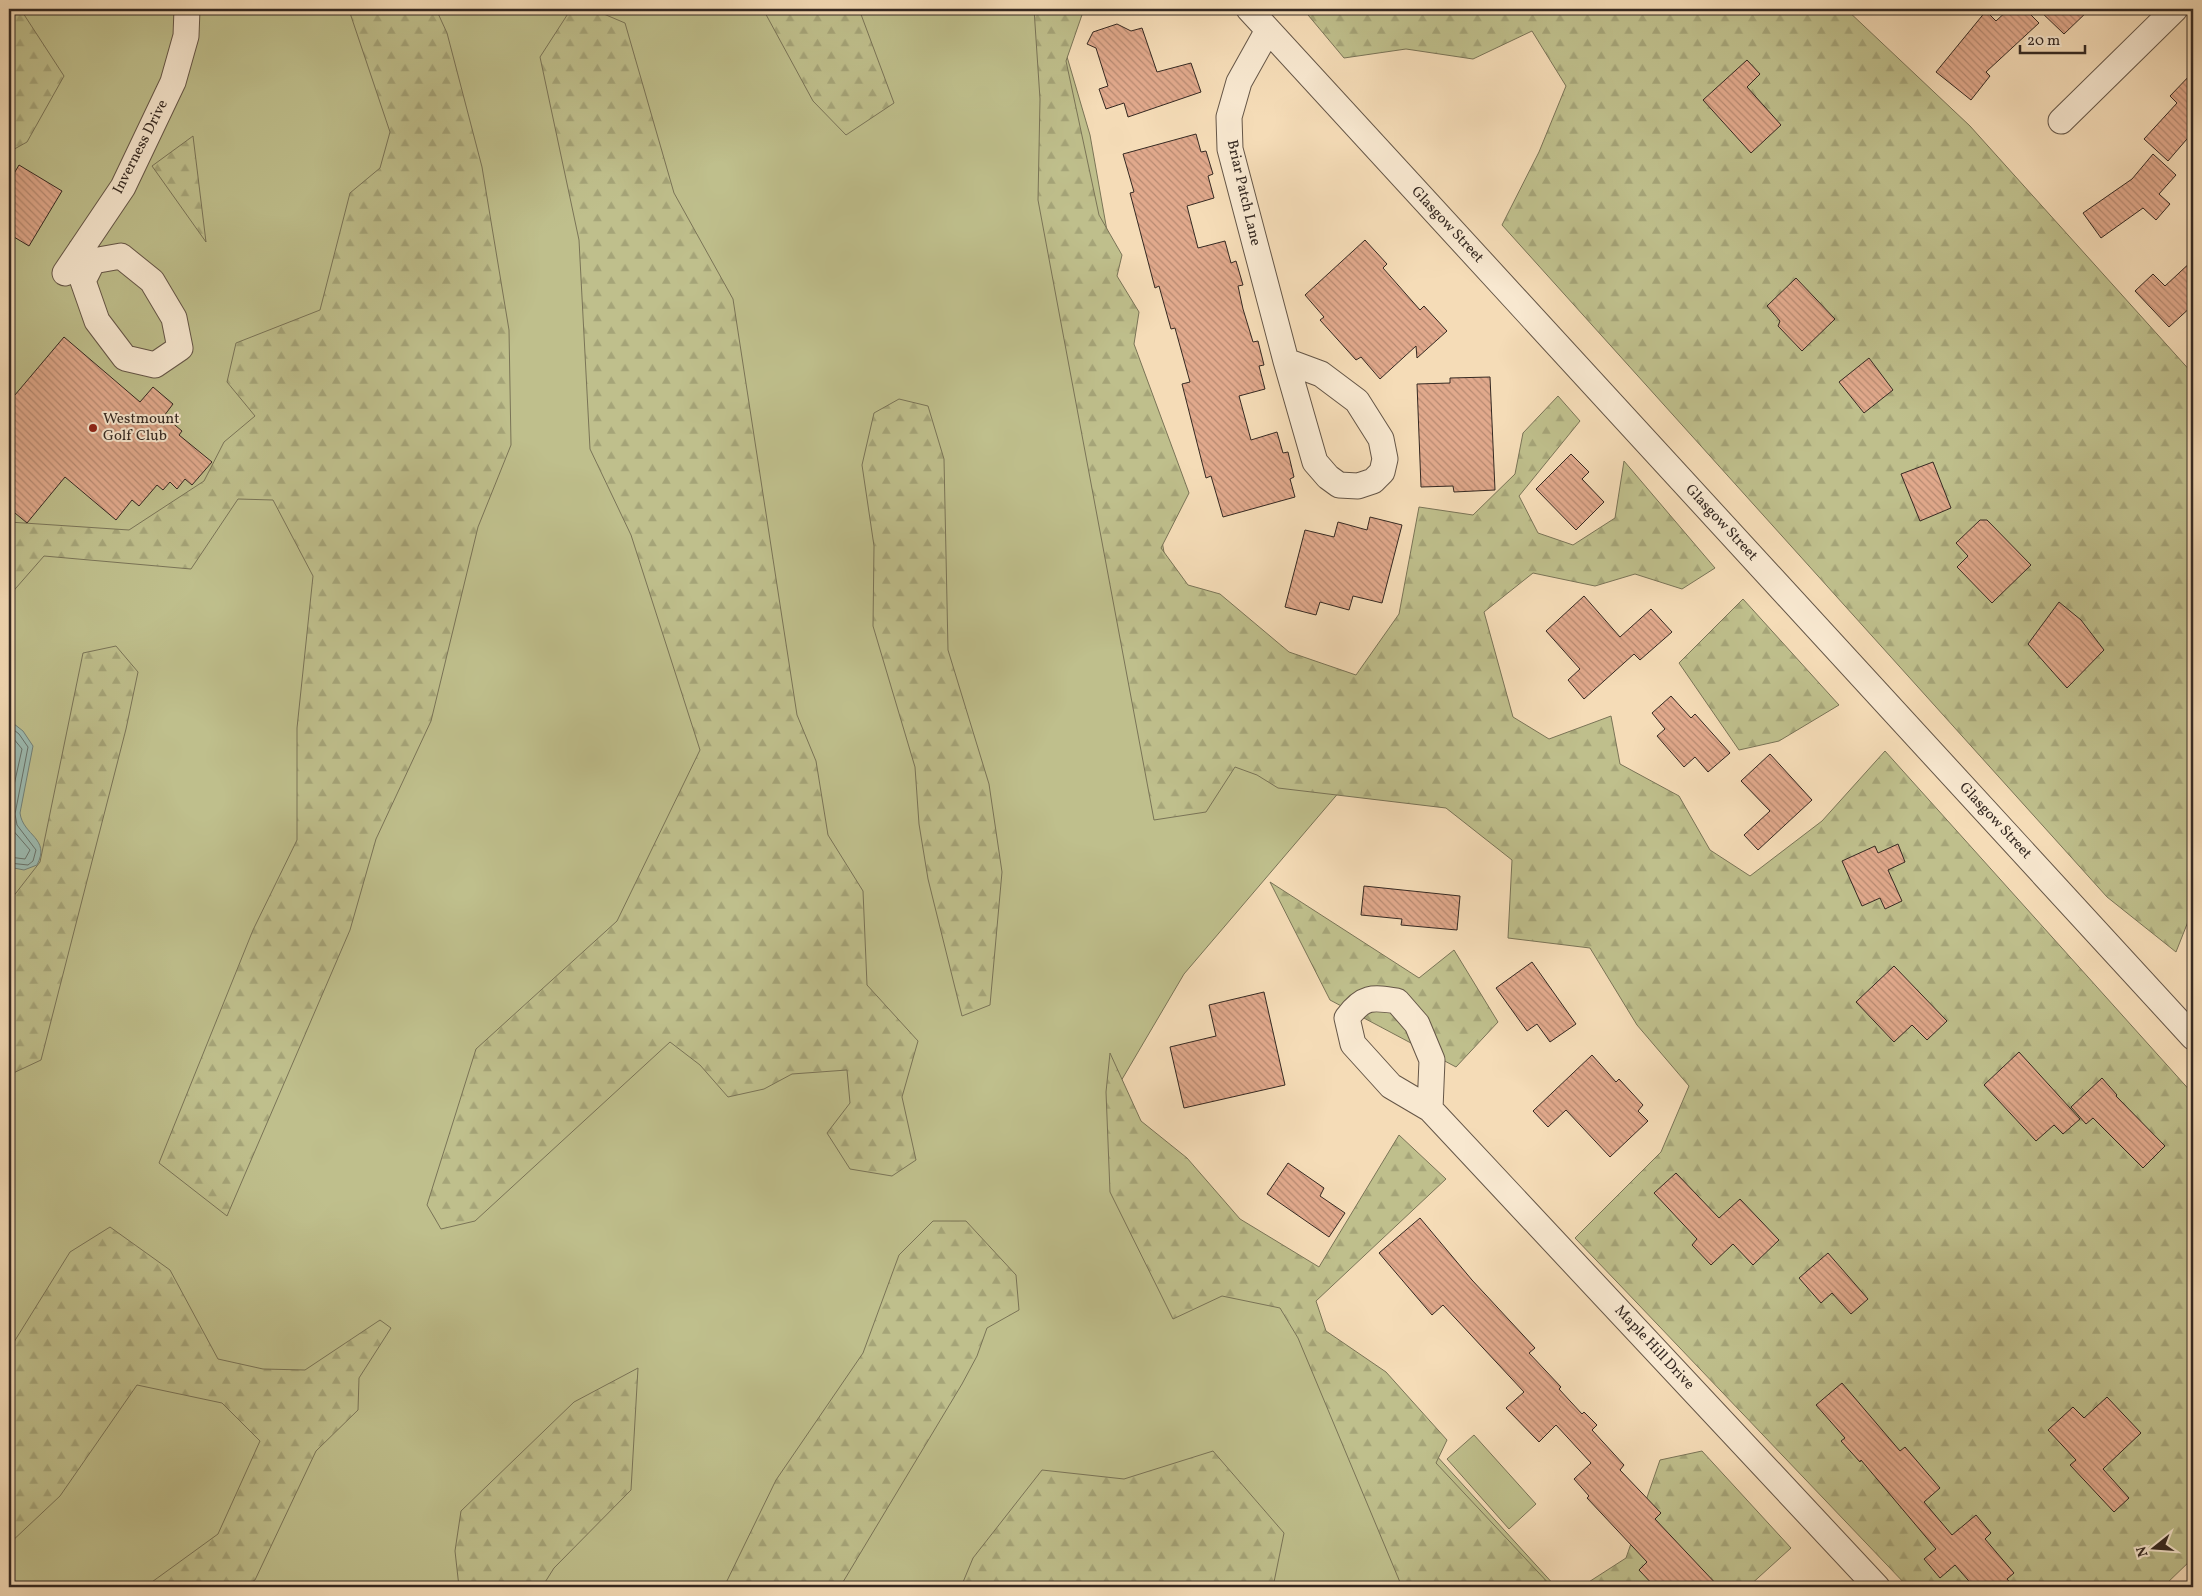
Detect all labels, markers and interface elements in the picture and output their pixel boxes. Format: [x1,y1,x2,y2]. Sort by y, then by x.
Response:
scale bar [2020,22,2084,54]
text: 20 m [2027,31,2060,52]
street label: Inverness Drive [108,96,174,198]
street label: Briar Patch Lane [1221,138,1265,248]
street label: Glasgow Street [1406,182,1488,268]
place label: Westmount Golf Club [103,409,180,447]
marker: Westmount Golf Club [87,422,99,434]
street label: Glasgow Street [1680,480,1762,566]
street label: Glasgow Street [1954,778,2036,864]
street label: Maple Hill Drive [1609,1301,1699,1395]
north arrow [2130,1524,2180,1574]
text: N [2132,1544,2154,1559]

